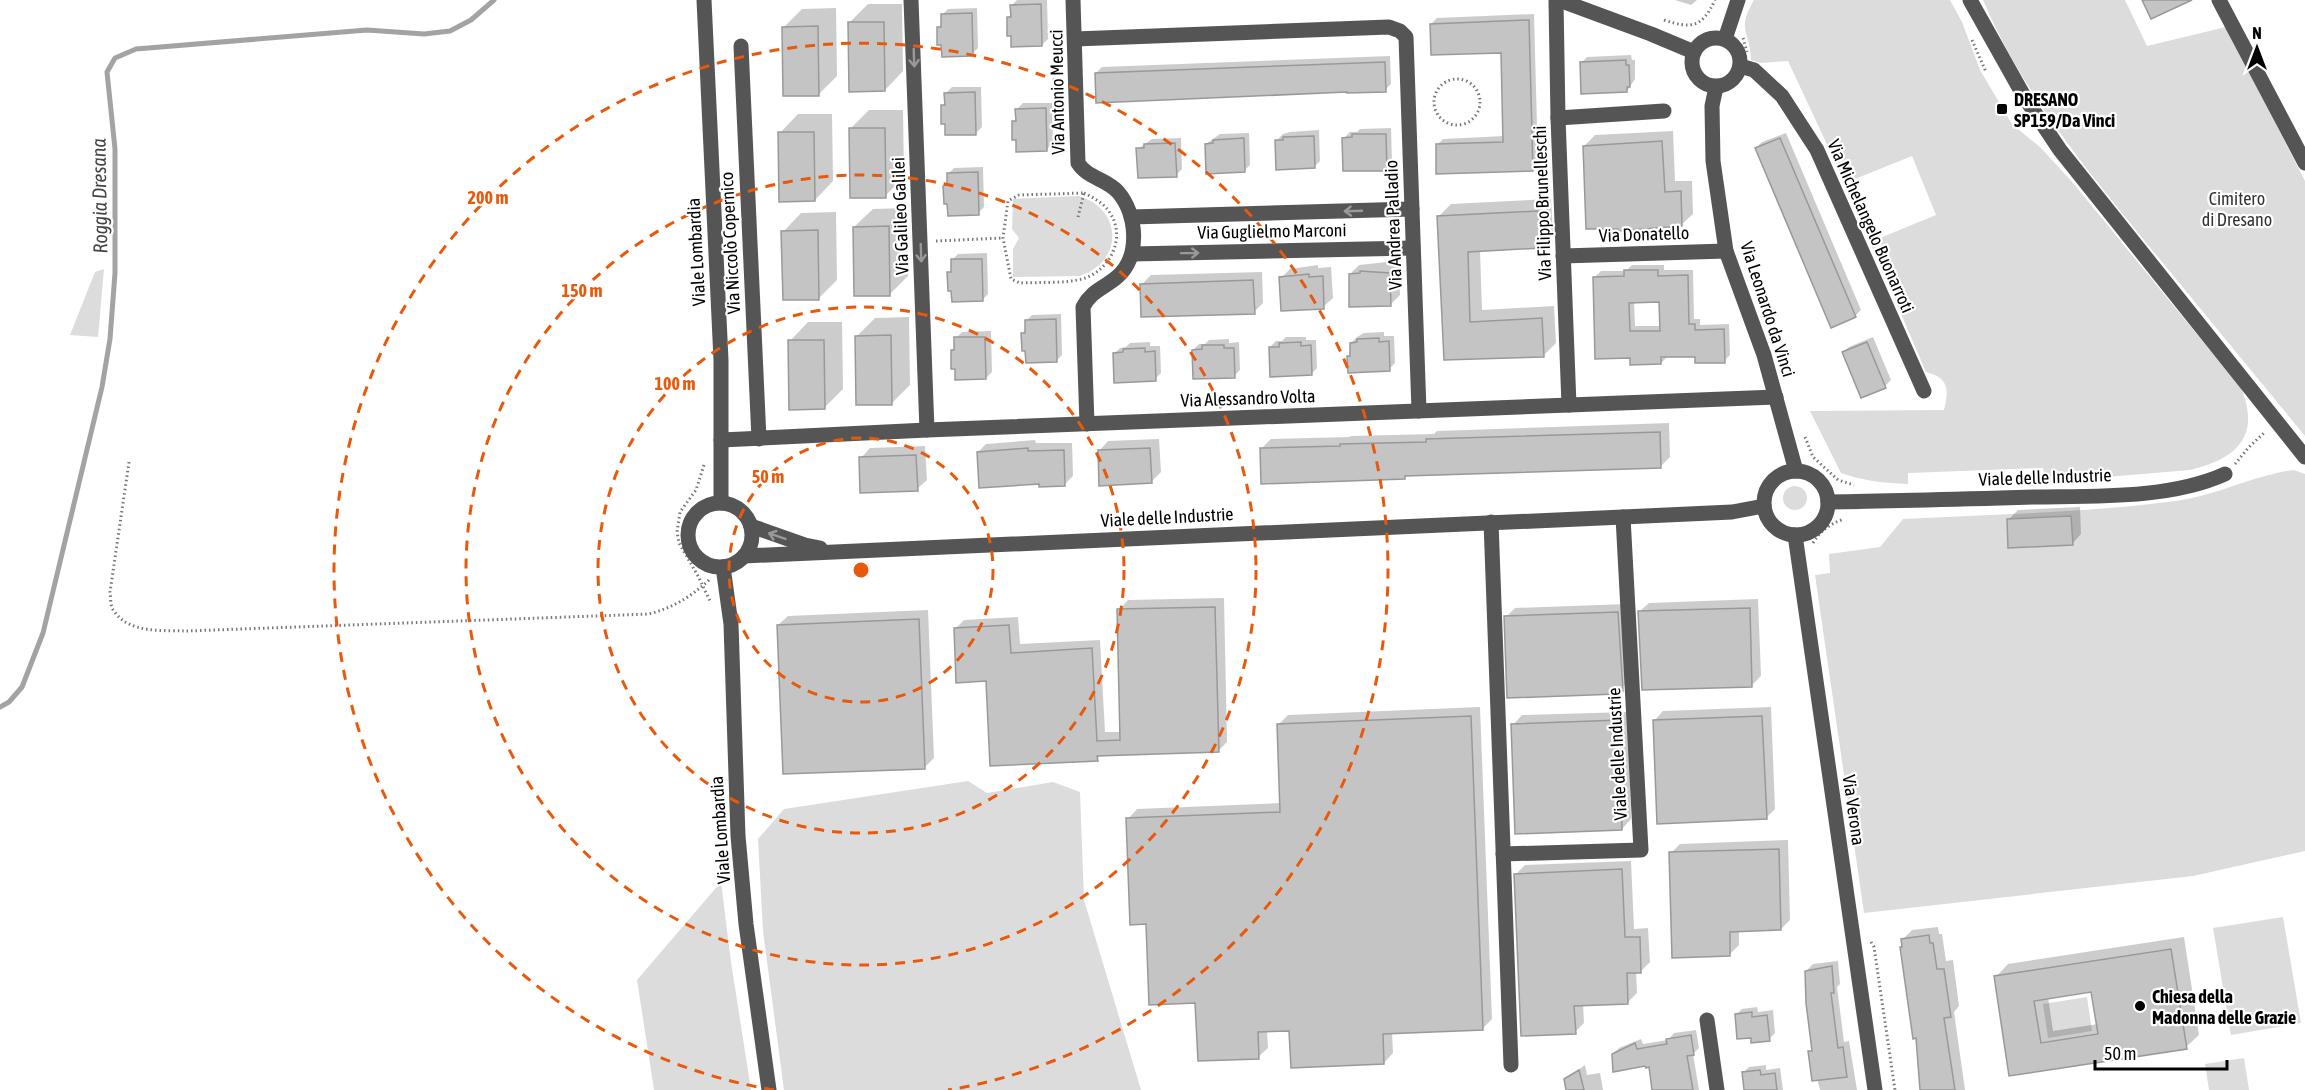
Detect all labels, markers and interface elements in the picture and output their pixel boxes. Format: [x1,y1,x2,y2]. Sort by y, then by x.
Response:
north arrow [2227,18,2287,78]
text: N [2252,24,2262,42]
street label: Via Antonio Meucci [1045,29,1069,155]
one-way arrow [908,48,919,68]
place label: DRESANO SP159/Da Vinci [2014,89,2115,131]
marker: DRESANO SP159/Da Vinci [1995,102,2009,116]
street label: Via Filippo Brunelleschi [1529,125,1555,281]
street label: Via Michelangelo Buonarroti [1823,136,1919,316]
water label: Roggia Dresana [86,138,112,254]
street label: Via Galileo Galilei [887,157,913,275]
street label: Via Andrea Palladio [1380,160,1406,290]
street label: Via Niccolò Copernico [716,171,744,315]
text: 200 m [468,187,508,208]
park label: Cimitero di Dresano [2202,188,2272,230]
street label: Viale Lombardia [683,197,709,307]
one-way arrow [1344,205,1364,217]
street label: Via Guglielmo Marconi [1197,219,1347,243]
street label: Via Donatello [1598,222,1690,246]
street label: Via Leonardo da Vinci [1736,239,1800,379]
one-way arrow [916,243,927,263]
one-way arrow [1180,247,1200,259]
text: 150 m [562,280,602,301]
text: 100 m [655,373,695,394]
street label: Via Alessandro Volta [1180,385,1316,411]
street label: Viale delle Industrie [1978,464,2112,490]
text: 50 m [752,466,784,487]
street label: Viale delle Industrie [1100,503,1234,531]
one-way arrow [768,529,787,540]
centre of rings [851,560,871,580]
street label: Viale delle Industrie [1603,687,1631,821]
street label: Via Verona [1839,773,1869,847]
street label: Viale Lombardia [706,775,734,885]
place label: Chiesa della Madonna delle Grazie [2152,986,2296,1028]
marker: Chiesa della Madonna delle Grazie [2133,999,2147,1013]
scale bar [2095,1033,2227,1071]
text: 50 m [2104,1043,2136,1064]

